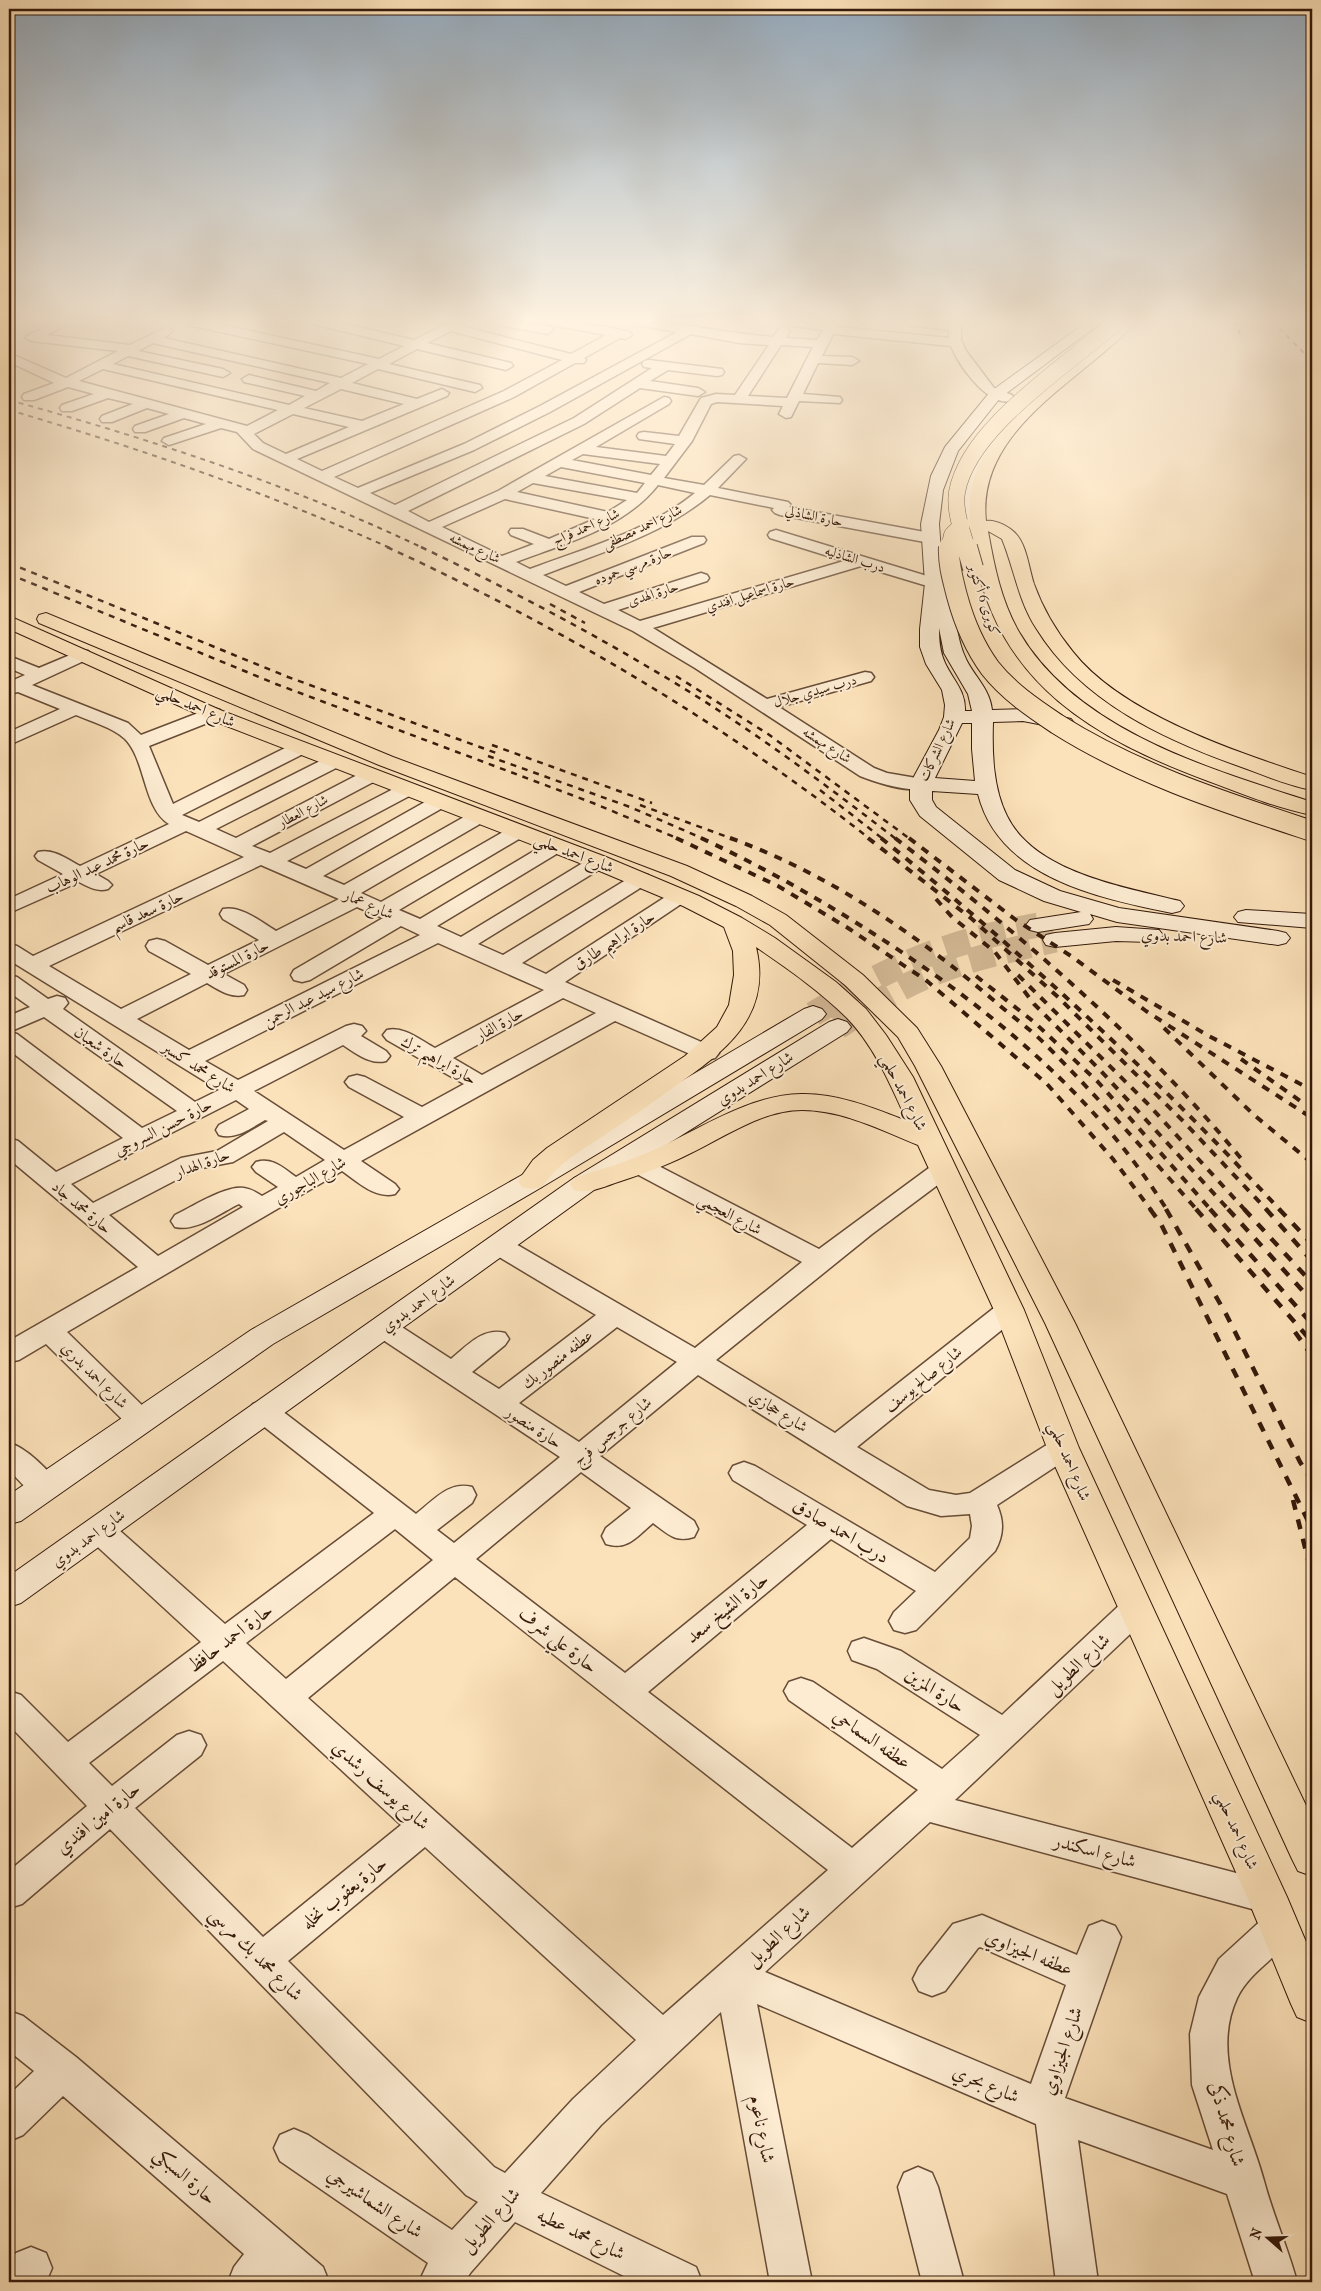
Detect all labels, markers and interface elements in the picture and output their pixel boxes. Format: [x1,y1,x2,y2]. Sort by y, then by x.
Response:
street label: شارع احمد مصطفى [599,501,686,556]
street label: حارة الشاذلي [783,502,844,533]
street label: شارع احمد فراج [550,505,624,553]
street label: شارع مهمشه [445,529,503,570]
street label: درب الشاذليه [823,542,887,576]
street label: حارة مرسي حموده [592,543,676,593]
street label: كوبرى 6 أكتوبر [964,559,1006,638]
street label: حارة اسماعيل افندي [704,573,797,618]
street label: حارة الهدى [626,578,680,610]
street label: درب سيدي جلال [771,671,860,714]
street label: شارع احمد حلمي [151,681,238,737]
street label: شارع الشركات [915,716,962,786]
street label: شارع مهمشه [798,723,854,769]
street label: شارع العطار [273,791,332,835]
street label: شارع احمد حلمي [529,829,617,883]
street label: حارة محمد عبد الوهاب [42,833,152,898]
street label: شارع عمار [338,884,397,927]
street label: حارة سعد قاسم [108,886,189,942]
street label: حارة ابراهيم طارق [570,907,662,979]
street label: شارع احمد بدوي [1140,925,1227,951]
street label: حارة المستوقد [202,935,273,984]
street label: شارع سيد عبد الرحمن [259,963,368,1034]
street label: حارة الفار [470,1003,526,1046]
street label: حارة شعبان [71,1022,131,1072]
street label: حارة ابراهيم ترك [394,1031,480,1095]
street label: شارع محمد كسبر [155,1036,239,1100]
street label: شارع احمد بدوي [713,1047,799,1112]
street label: شارع احمد حلمي [871,1050,932,1136]
street label: حارة حسن السروجي [111,1094,216,1162]
street label: حارة الهدار [170,1144,232,1182]
street label: شارع الباجوري [271,1152,351,1212]
street label: حارة محمد جاد [48,1176,116,1238]
street label: شارع العجمي [692,1189,765,1244]
street label: شارع احمد بدوي [377,1270,461,1339]
street label: عطفه منصور بك [518,1325,597,1394]
street label: شارع احمد بدري [55,1338,132,1415]
street label: شارع صالح يوسف [880,1342,968,1419]
street label: شارع حجازي [744,1386,812,1440]
street label: شارع جرجس فرج [569,1392,659,1473]
street label: حارة منصور [500,1401,565,1453]
street label: شارع احمد حلمي [1039,1419,1095,1506]
street label: درب احمد صادق [789,1494,893,1568]
street label: شارع احمد بدوي [47,1505,131,1574]
street label: حارة الشيخ سعد [681,1568,777,1653]
street label: حارة احمد حافظ [183,1599,277,1677]
street label: حارة علي شرف [510,1602,602,1683]
street label: شارع الطويل [1041,1629,1117,1702]
street label: حارة المزين [900,1663,969,1718]
street label: عطفه السماحي [826,1704,915,1777]
street label: شارع يوسف رشدي [325,1736,434,1837]
street label: حارة امين افندي [51,1777,147,1862]
street label: شارع احمد حلمي [1206,1788,1263,1875]
street label: شارع اسكندر [1048,1829,1139,1876]
street label: حارة يعقوب نخله [297,1852,392,1935]
street label: شارع الطويل [741,1901,818,1974]
street label: شارع محمد بك مرسي [200,1903,307,2010]
street label: عطفه الجيزاوي [980,1925,1076,1984]
street label: شارع الجيزاوي [1037,2004,1091,2099]
street label: شارع بحري [948,2060,1023,2112]
street label: شارع محمد ذكى [1201,2079,1251,2170]
street label: شارع ناعوم [740,2093,779,2166]
street label: حارة السبكي [145,2143,221,2214]
street label: شارع الشماشيرجي [321,2163,427,2246]
street label: شارع الطويل [455,2183,528,2260]
street label: شارع محمد عطيه [532,2203,629,2268]
north arrow [1244,2214,1294,2264]
text: N [1246,2225,1266,2242]

